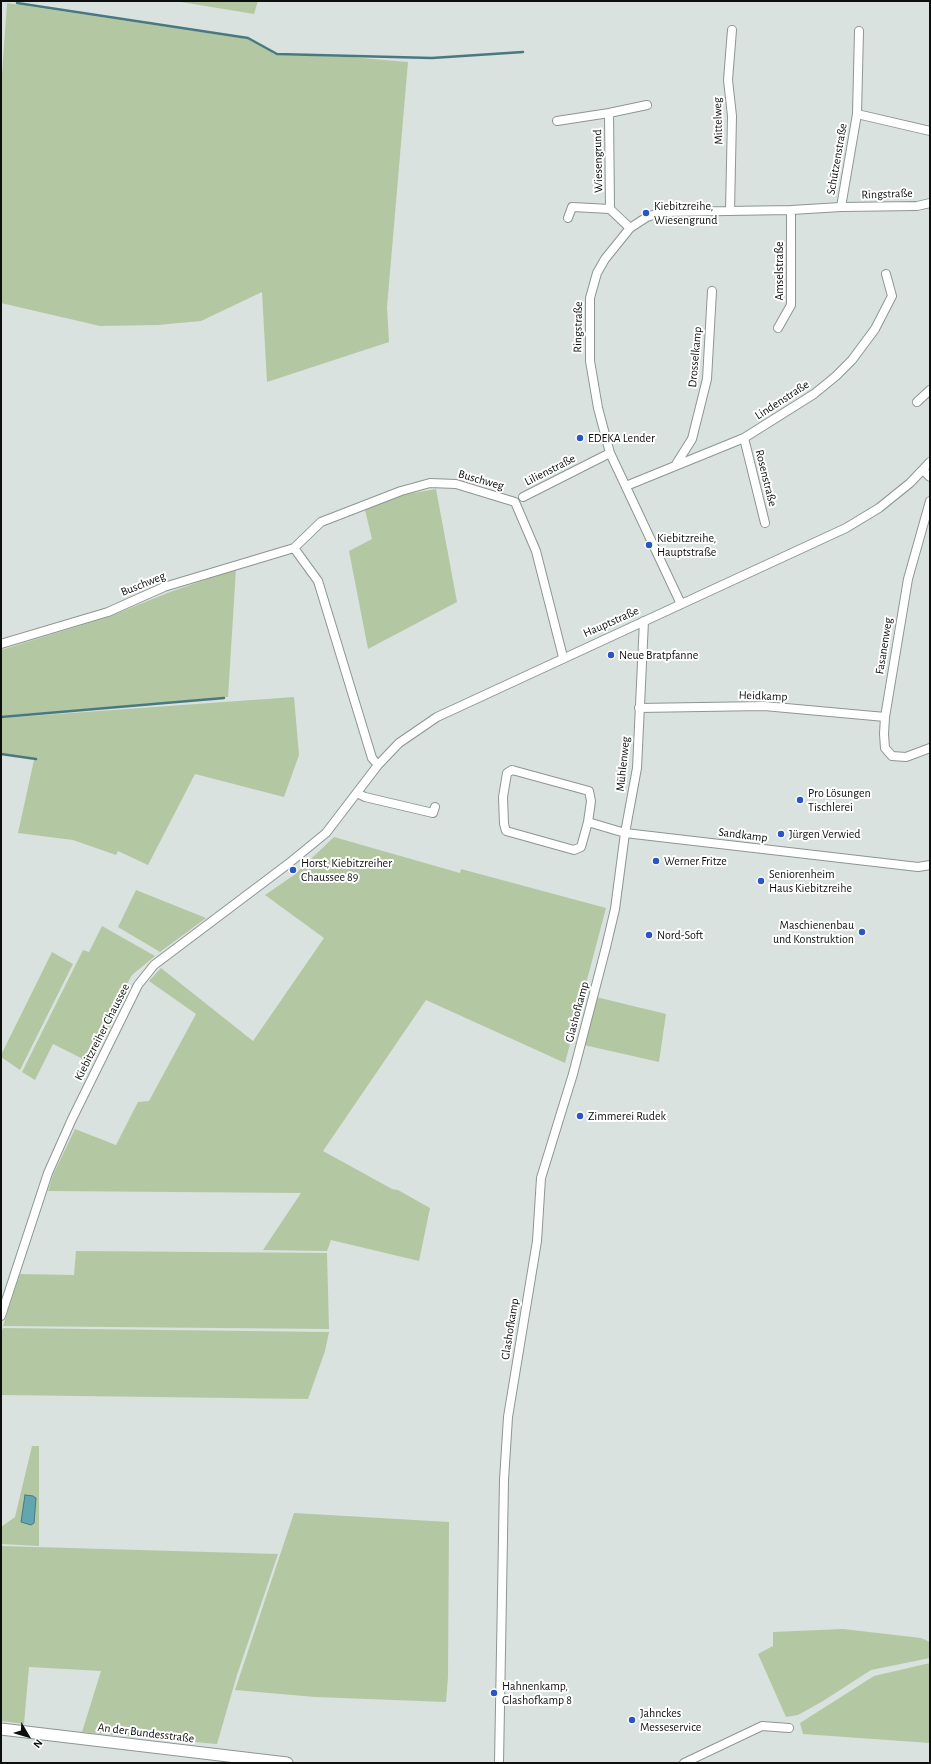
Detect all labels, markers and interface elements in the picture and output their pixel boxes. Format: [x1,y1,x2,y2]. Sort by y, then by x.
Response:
street label: Mittelweg [710,97,726,145]
street label: Schützenstraße [824,122,850,196]
street label: Wiesengrund [590,129,606,193]
street label: Ringstraße [861,186,913,202]
place label: Kiebitzreihe, Wiesengrund [654,199,717,227]
marker: Kiebitzreihe, Wiesengrund [641,208,651,218]
street label: Amselstraße [772,241,786,301]
street label: Ringstraße [570,301,586,353]
street label: Drosselkamp [685,326,705,388]
street label: Lindenstraße [752,377,812,423]
place label: EDEKA Lender [588,431,655,445]
marker: EDEKA Lender [575,433,585,443]
street label: Rosenstraße [752,448,780,508]
street label: Lilienstraße [522,451,578,489]
street label: Buschweg [457,467,505,493]
place label: Kiebitzreihe, Hauptstraße [657,531,716,559]
marker: Kiebitzreihe, Hauptstraße [644,540,654,550]
street label: Buschweg [119,569,167,599]
street label: Hauptstraße [581,603,641,641]
street label: Fasanenweg [872,617,896,675]
place label: Neue Bratpfanne [619,648,698,662]
marker: Neue Bratpfanne [606,650,616,660]
street label: Heidkamp [738,688,788,704]
street label: Mühlenweg [613,736,633,792]
place label: Pro Lösungen Tischlerei [808,786,871,814]
marker: Pro Lösungen Tischlerei [795,795,805,805]
street label: Sandkamp [717,825,769,845]
place label: Jürgen Verwied [789,827,861,841]
marker: Jürgen Verwied [776,829,786,839]
place label: Werner Fritze [664,854,727,868]
place label: Horst, Kiebitzreiher Chaussee 89 [301,856,392,884]
marker: Werner Fritze [651,856,661,866]
marker: Horst, Kiebitzreiher Chaussee 89 [288,865,298,875]
place label: Seniorenheim Haus Kiebitzreihe [769,867,852,895]
marker: Seniorenheim Haus Kiebitzreihe [756,876,766,886]
place label: Maschienenbau und Konstruktion [773,918,854,946]
marker: Maschienenbau und Konstruktion [857,927,867,937]
place label: Nord-Soft [657,928,703,942]
marker: Nord-Soft [644,930,654,940]
street label: Glashofkamp [562,980,592,1044]
street label: Kiebitzreiher Chaussee [71,981,133,1083]
place label: Zimmerei Rudek [588,1109,666,1123]
marker: Zimmerei Rudek [575,1111,585,1121]
street label: Glashofkamp [498,1297,522,1361]
place label: Hahnenkamp, Glashofkamp 8 [502,1679,572,1707]
marker: Hahnenkamp, Glashofkamp 8 [489,1688,499,1698]
place label: Jahnckes Messeservice [640,1706,701,1734]
marker: Jahnckes Messeservice [627,1715,637,1725]
north arrow [8,1716,48,1756]
street label: An der Bundesstraße [97,1720,195,1746]
text: N [31,1737,45,1750]

